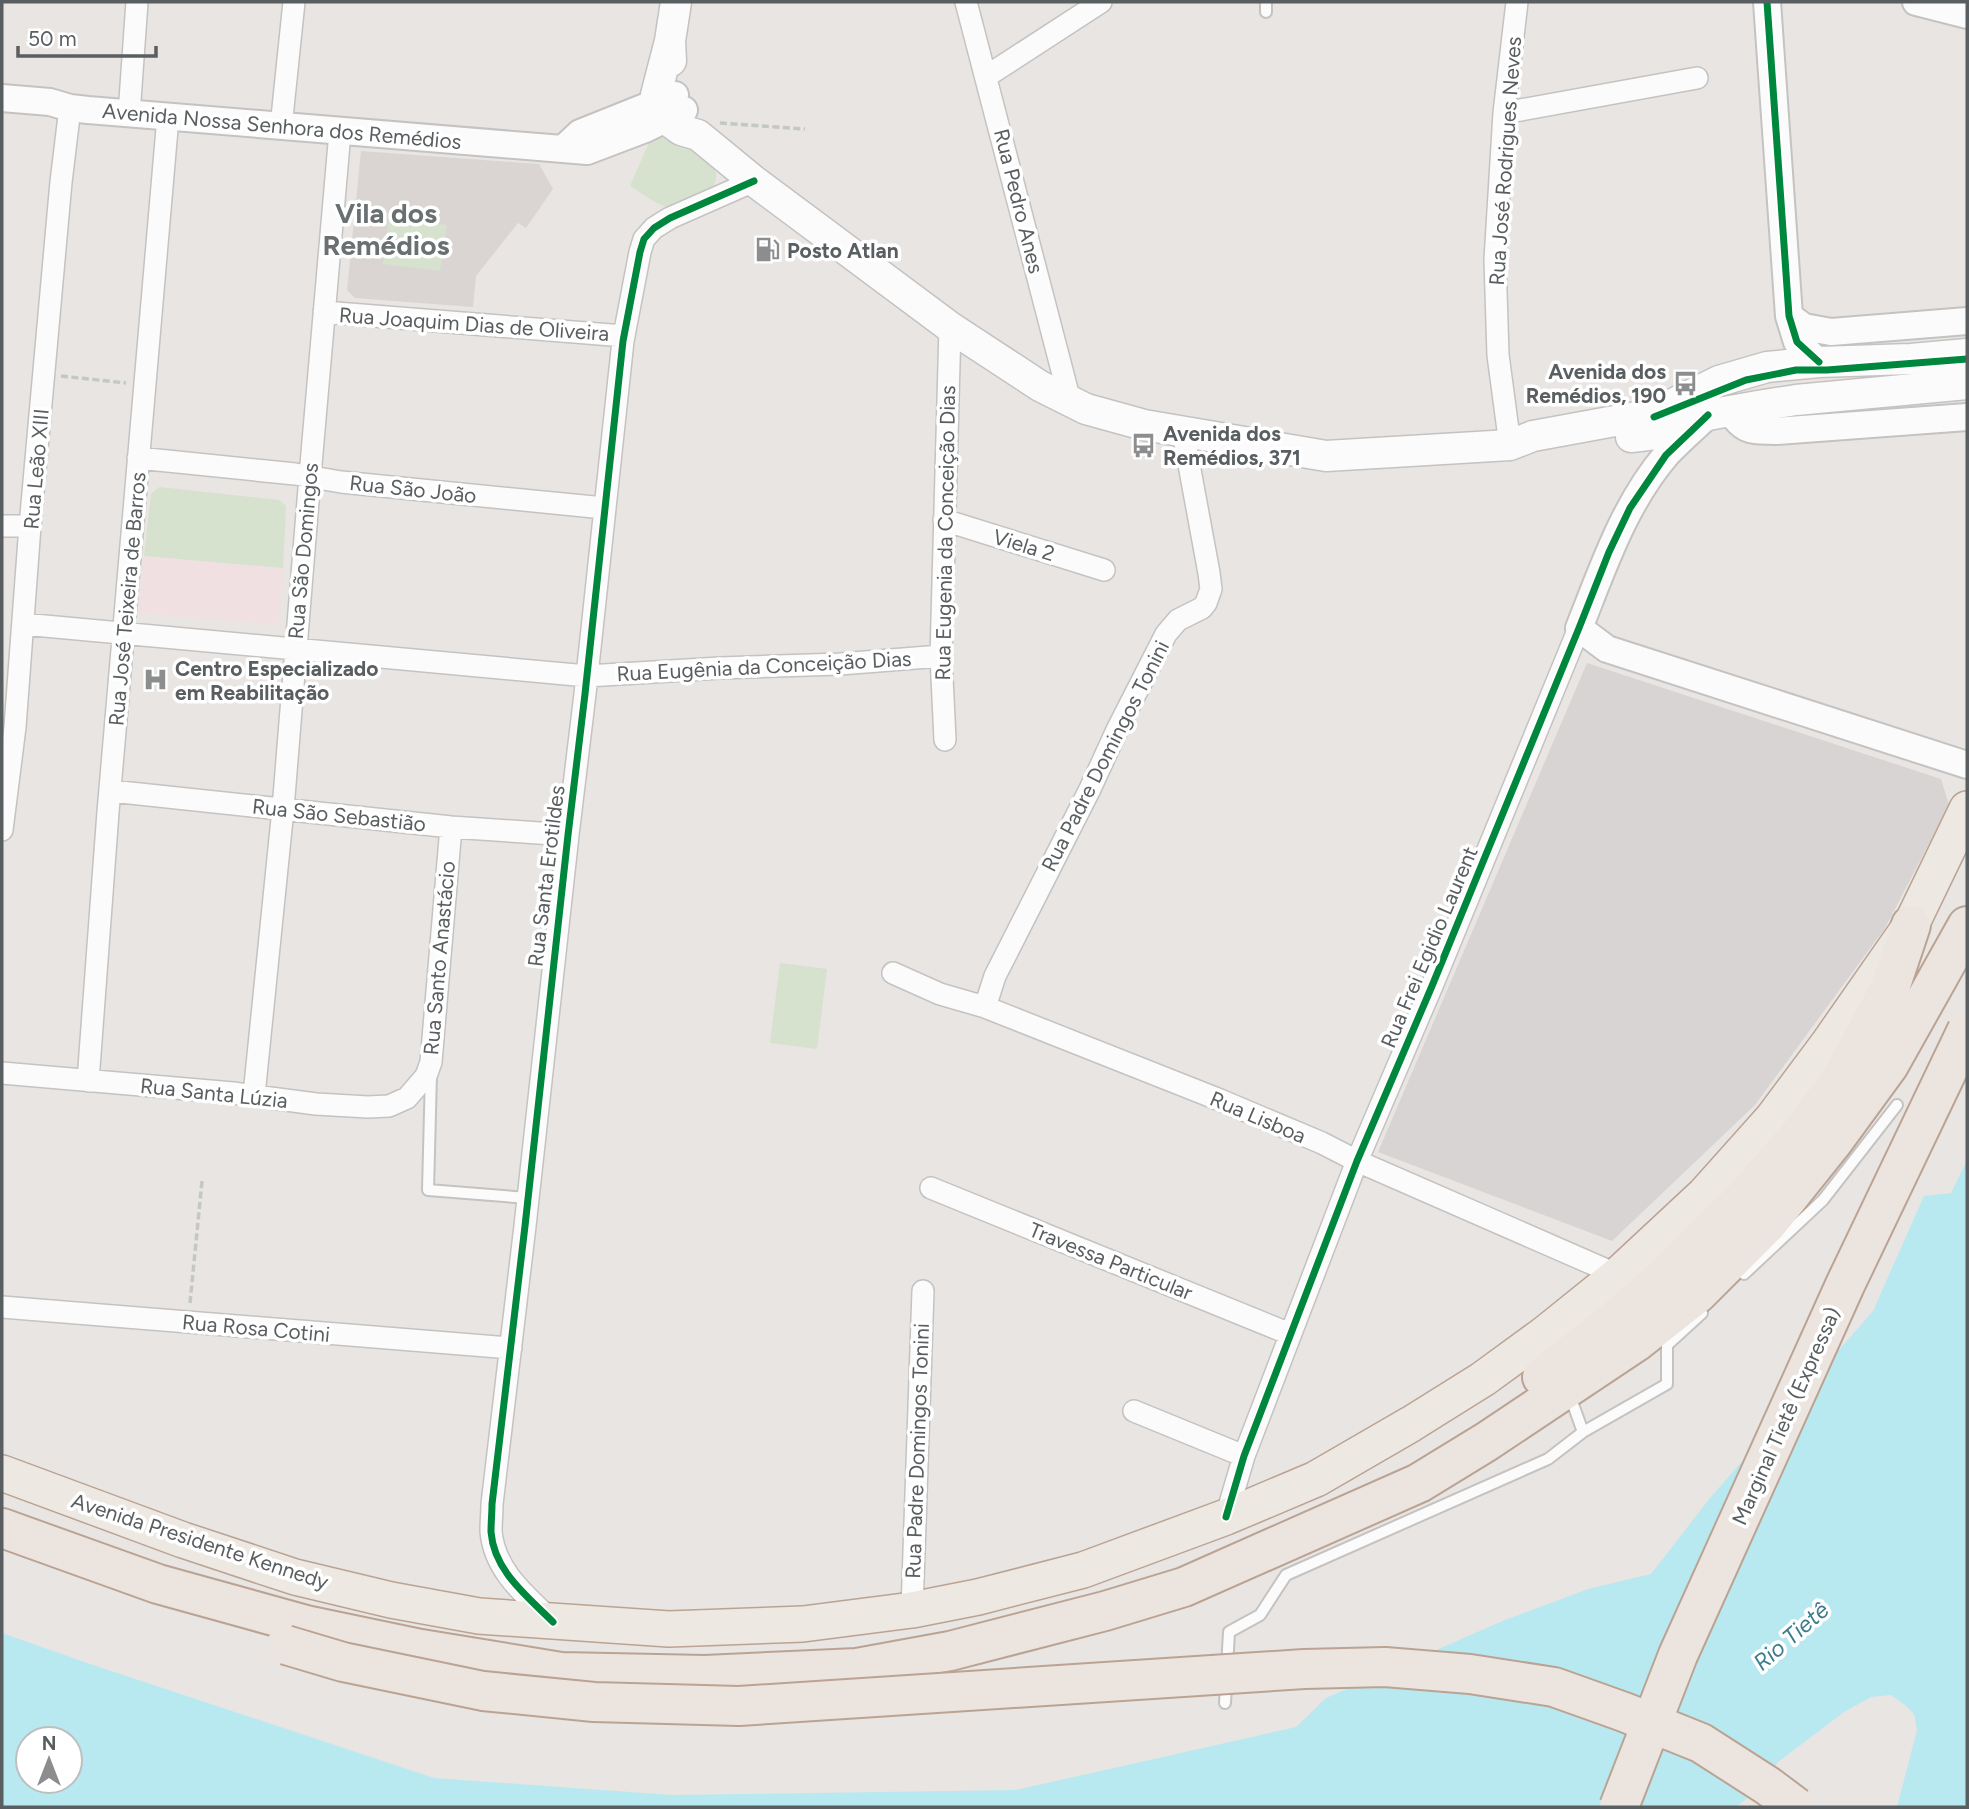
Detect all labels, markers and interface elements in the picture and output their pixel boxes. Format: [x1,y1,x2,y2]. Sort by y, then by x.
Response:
scale bar [18,14,156,58]
text: 50 m [28,26,77,51]
street label: Rua José Rodrigues Neves [1484,36,1526,286]
street label: Avenida Nossa Senhora dos Remédios [101,98,463,154]
street label: Rua Pedro Anes [989,126,1049,276]
district label: Vila dos Remédios [323,196,449,262]
fuel station icon: Posto Atlan [753,236,781,264]
place label: Posto Atlan [787,238,899,263]
street label: Rua Joaquim Dias de Oliveira [338,302,610,346]
place label: Avenida dos Remédios, 190 [1526,359,1666,408]
bus stop icon: Avenida dos Remédios, 190 [1672,369,1700,397]
street label: Rua Eugenia da Conceição Dias [930,385,960,681]
street label: Rua Leão XIII [18,408,54,530]
place label: Avenida dos Remédios, 371 [1163,421,1301,470]
bus stop icon: Avenida dos Remédios, 371 [1129,431,1157,459]
street label: Rua São Domingos [283,462,323,640]
street label: Rua São João [348,470,478,508]
street label: Rua José Teixeira de Barros [103,471,151,727]
street label: Viela 2 [990,524,1058,566]
street label: Rua Padre Domingos Tonini [1036,636,1174,876]
street label: Rua Eugênia da Conceição Dias [616,646,912,686]
place label: Centro Especializado em Reabilitação [175,656,379,705]
hospital icon: Centro Especializado em Reabilitação [141,666,169,694]
street label: Rua Santa Erotildes [522,784,570,968]
street label: Rua São Sebastião [251,793,427,837]
street label: Rua Frei Egidio Laurent [1375,843,1483,1051]
street label: Rua Santo Anastácio [418,860,460,1056]
street label: Rua Santa Lúzia [139,1073,289,1113]
street label: Rua Lisboa [1206,1086,1310,1148]
street label: Travessa Particular [1026,1217,1196,1305]
street label: Marginal Tietê (Expressa) [1727,1303,1845,1529]
street label: Rua Rosa Cotini [181,1309,331,1347]
street label: Rua Padre Domingos Tonini [900,1323,934,1579]
street label: Avenida Presidente Kennedy [68,1488,332,1594]
water label: Rio Tietê [1748,1595,1835,1676]
north arrow [14,1725,84,1795]
text: N [42,1732,56,1755]

